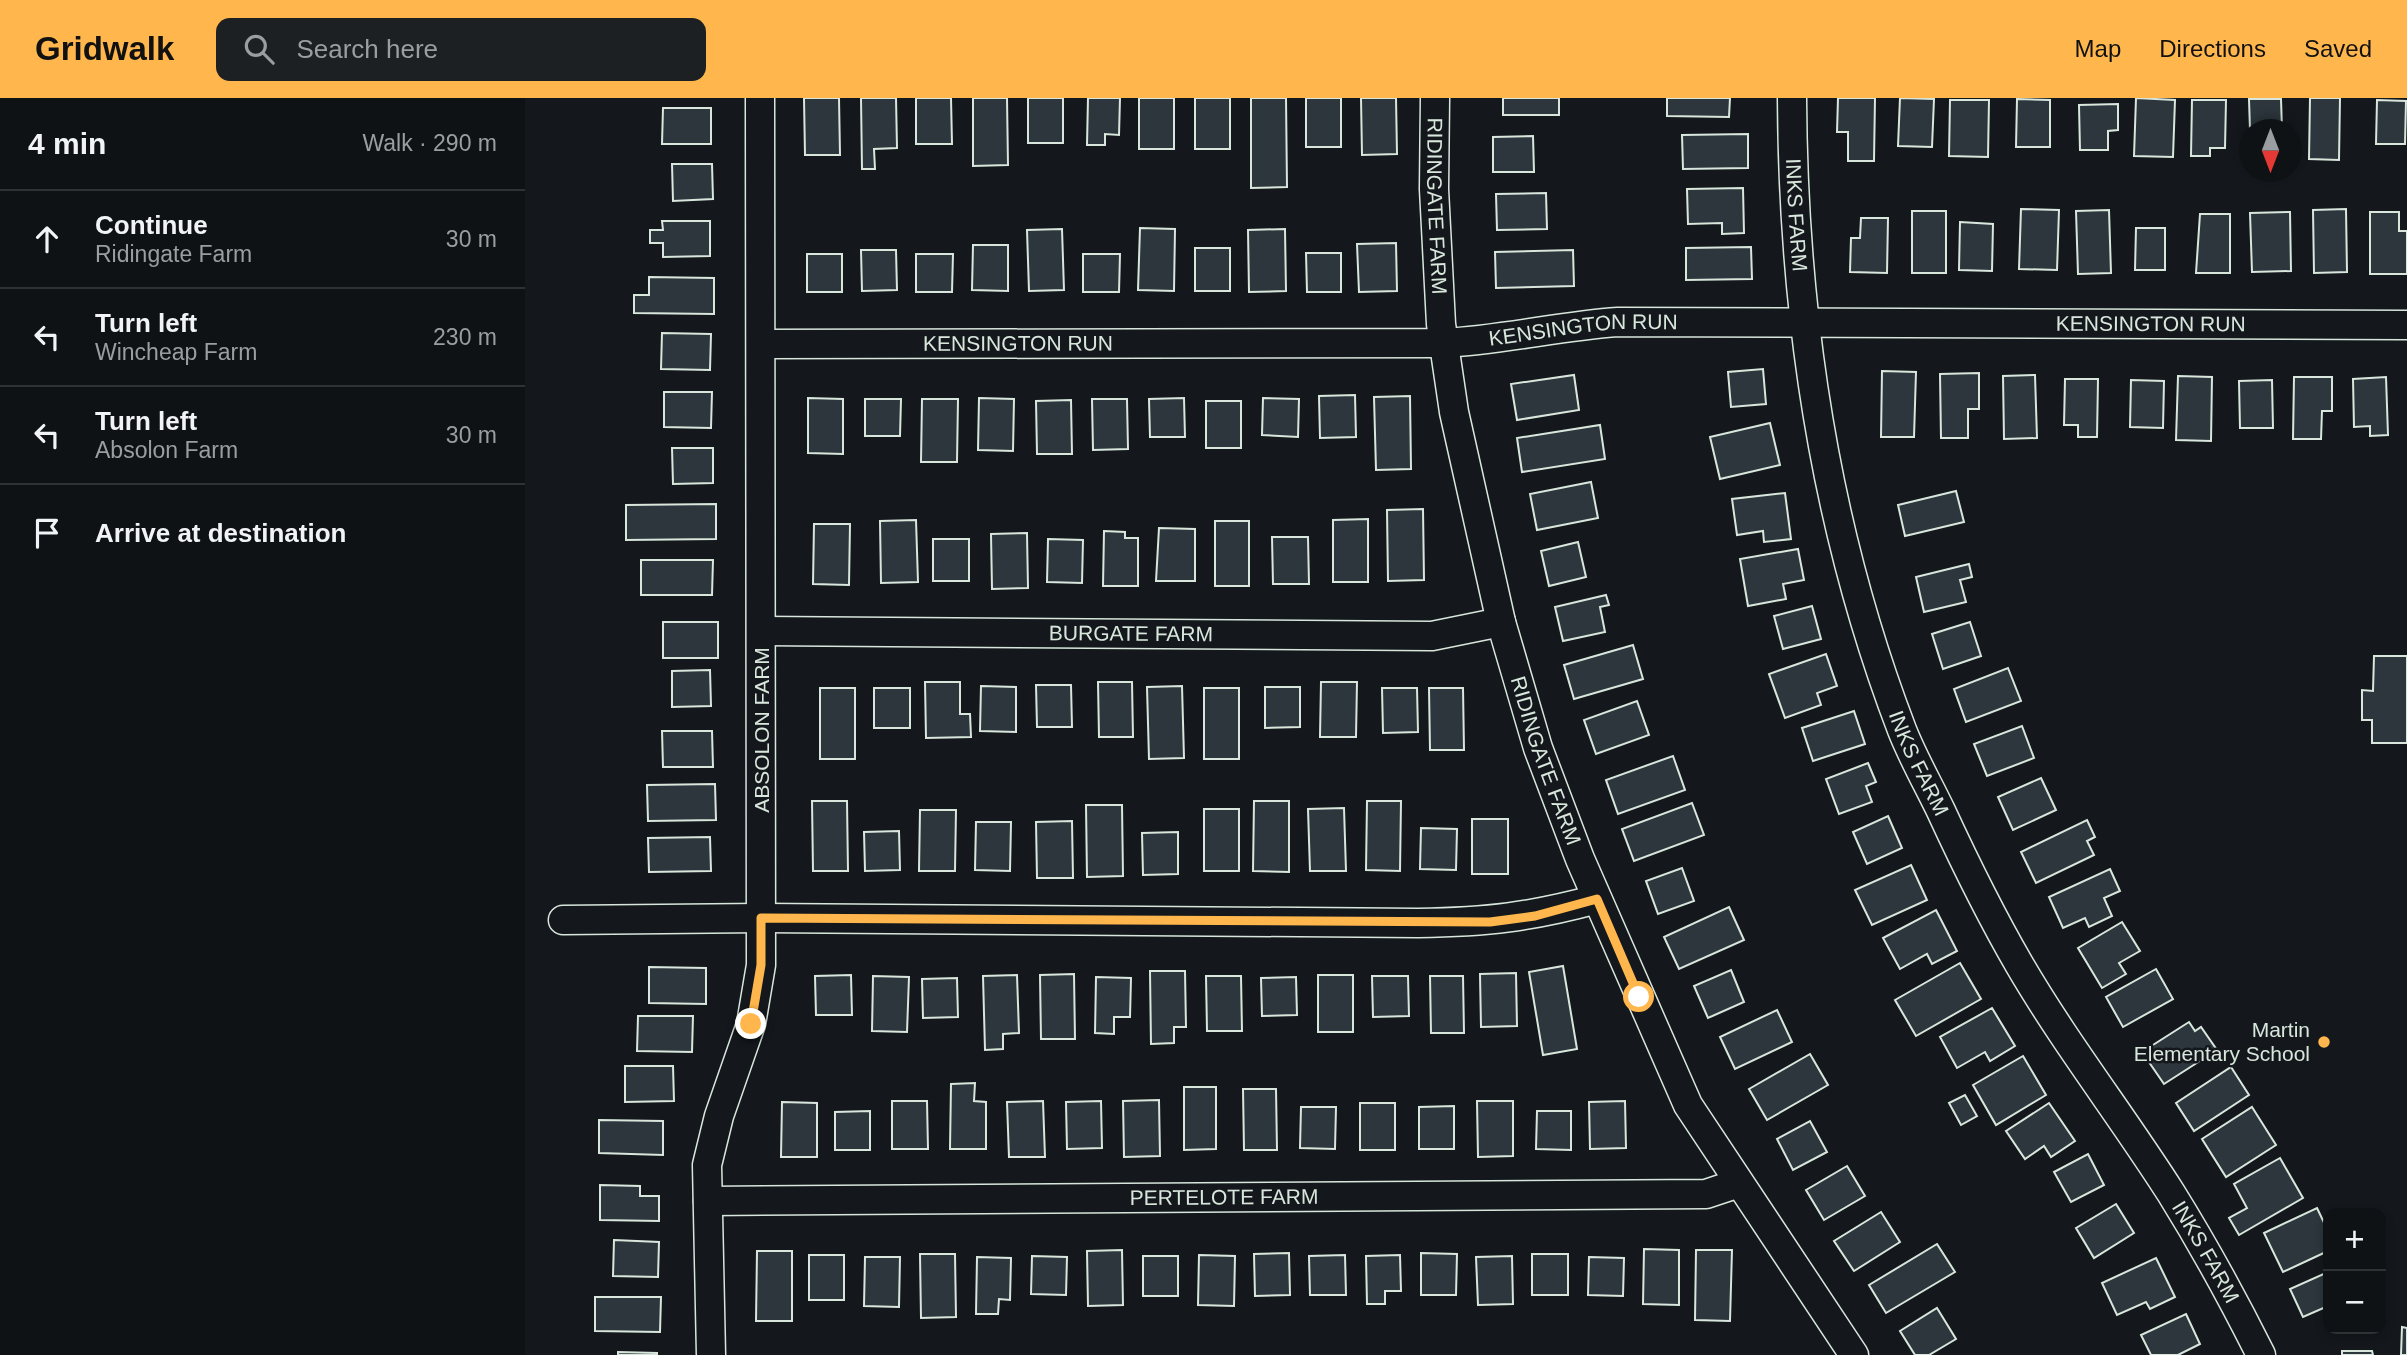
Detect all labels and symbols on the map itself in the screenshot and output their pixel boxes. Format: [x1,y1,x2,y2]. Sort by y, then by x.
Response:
street label: RIDINGATE FARM [1423,117,1451,295]
north arrow [2239,119,2302,182]
street label: INKS FARM [1782,158,1812,272]
street label: KENSINGTON RUN [1487,310,1678,350]
street label: KENSINGTON RUN [2056,312,2246,335]
street label: KENSINGTON RUN [923,331,1113,355]
street label: BURGATE FARM [1049,621,1213,645]
street label: ABSOLON FARM [750,647,773,813]
street label: RIDINGATE FARM [1507,673,1586,848]
street label: INKS FARM [1885,707,1953,819]
route start [1623,981,1654,1012]
route end [735,1008,766,1039]
place label: Martin Elementary School [2134,1018,2310,1065]
marker: Martin Elementary School [2316,1034,2332,1050]
street label: PERTELOTE FARM [1130,1185,1318,1209]
street label: INKS FARM [2168,1197,2244,1307]

